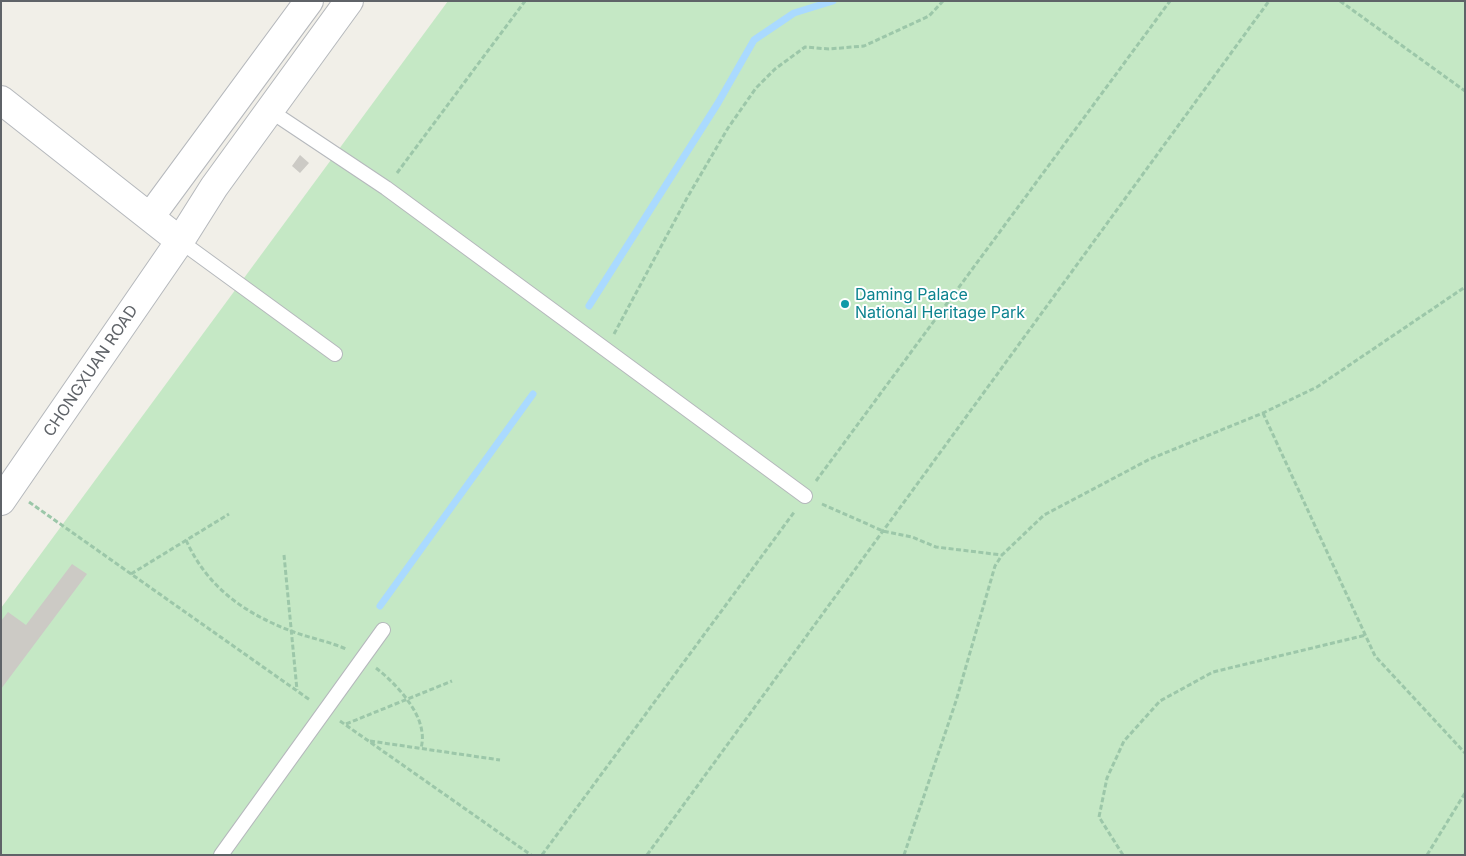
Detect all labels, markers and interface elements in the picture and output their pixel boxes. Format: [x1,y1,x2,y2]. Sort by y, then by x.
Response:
place label: Daming Palace National Heritage Park [855,285,1025,323]
marker: Daming Palace National Heritage Park [839,298,851,310]
street label: CHONGXUAN ROAD [40,302,142,440]

